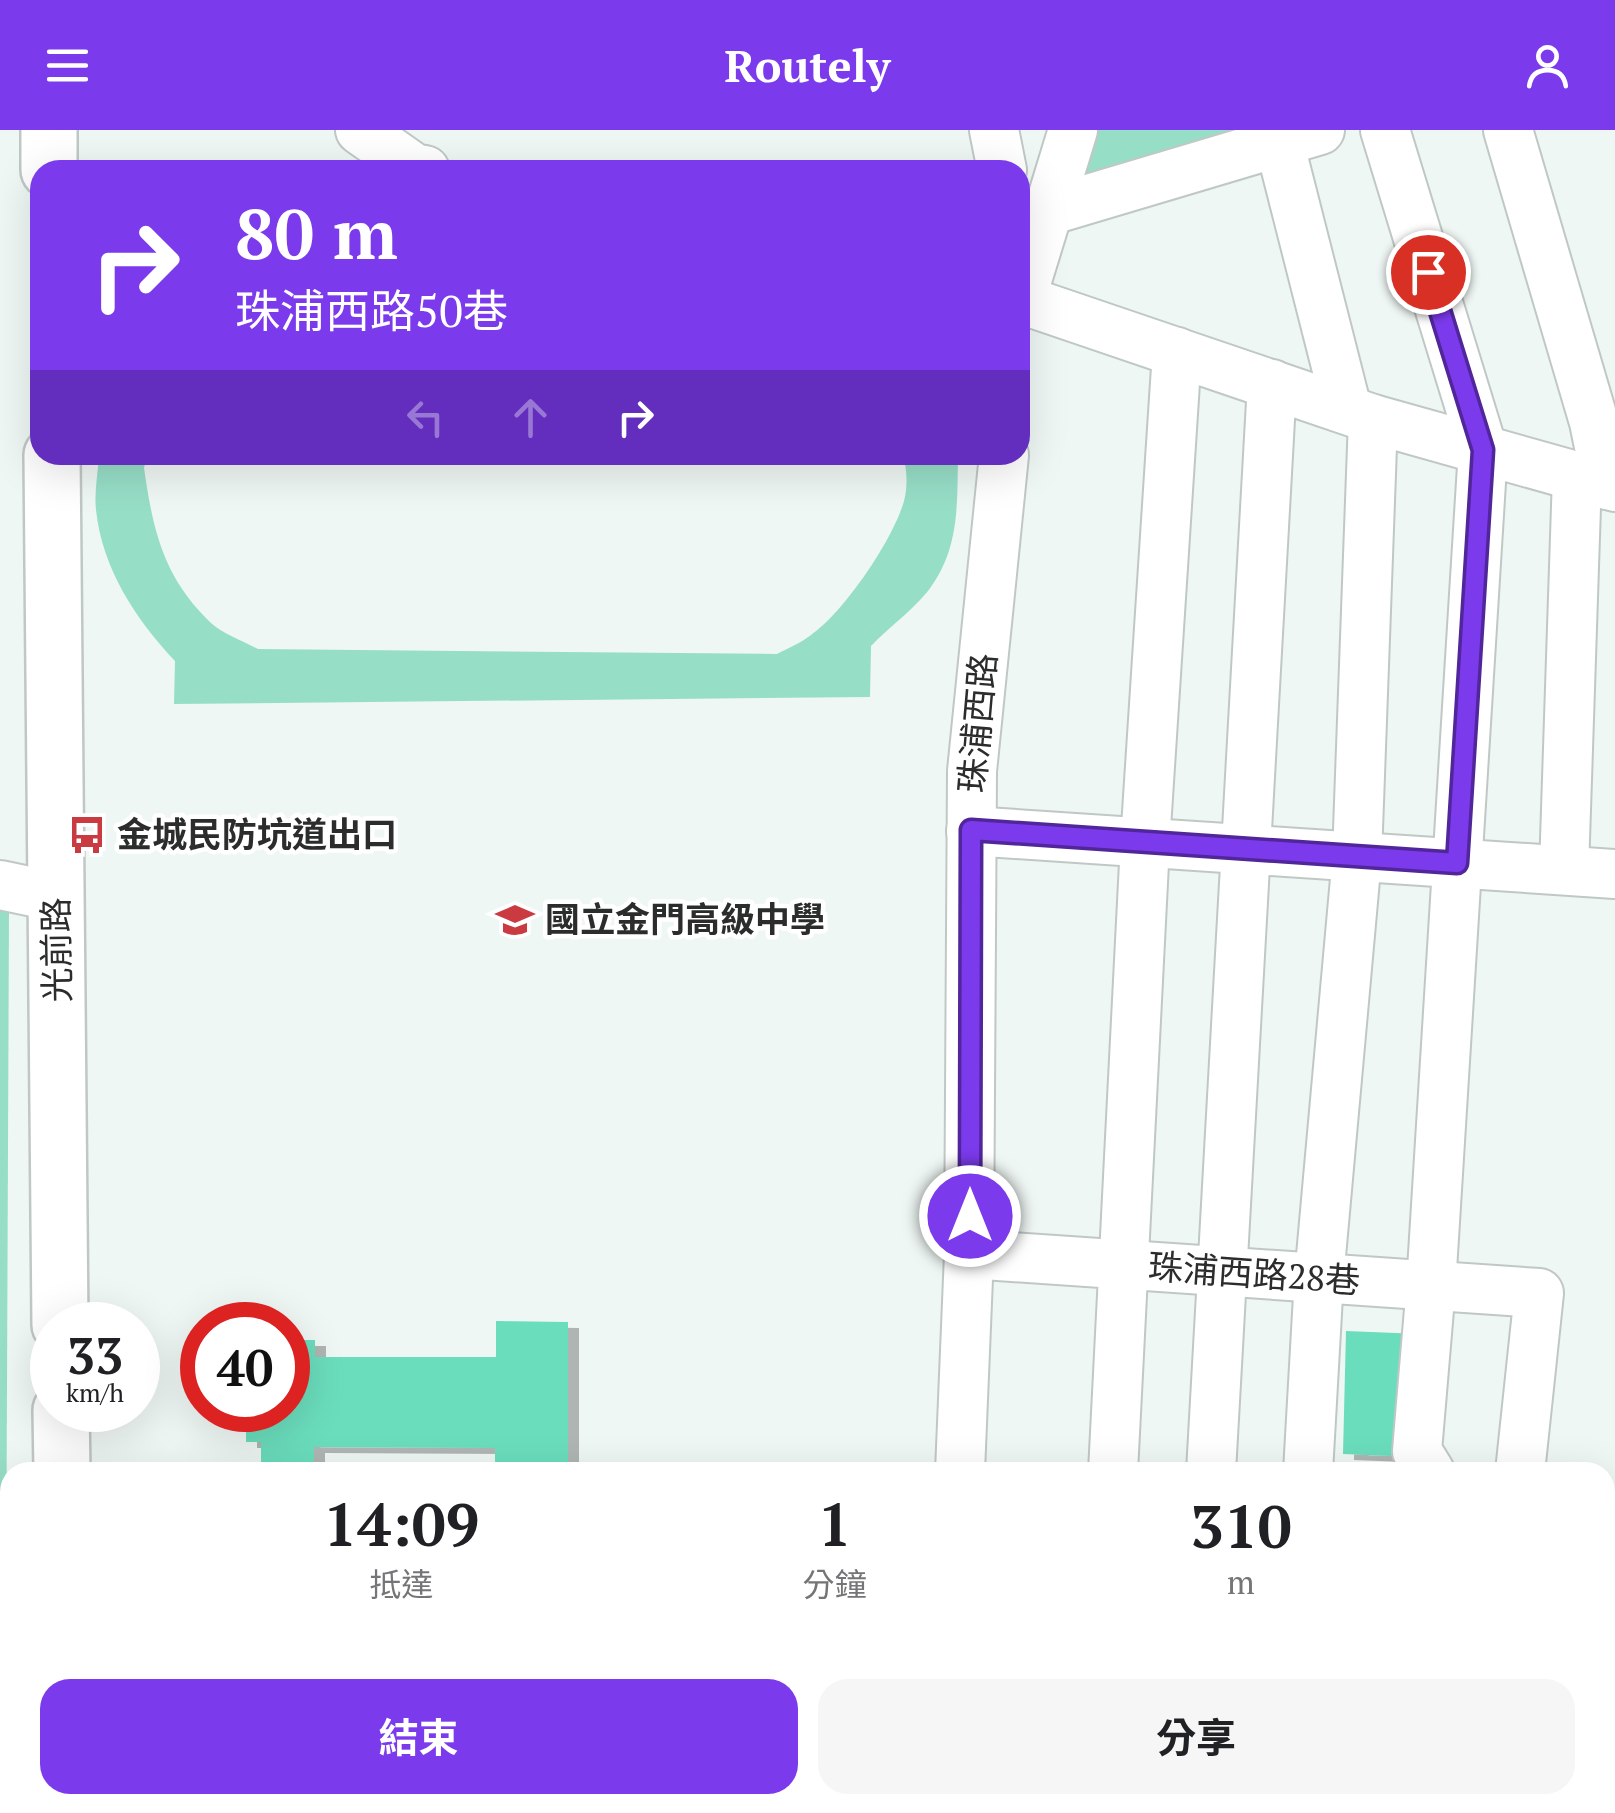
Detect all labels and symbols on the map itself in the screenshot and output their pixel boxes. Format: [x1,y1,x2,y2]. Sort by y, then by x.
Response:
pin [1386,230,1471,315]
street label: 珠浦西路 [948,651,1006,795]
place label: 金城民防坑道出口 [117,811,397,857]
bus stop icon: 金城民防坑道出口 [66,814,108,856]
place label: 國立金門高級中學 [545,896,825,942]
street label: 光前路 [32,897,80,1003]
school or university icon: 國立金門高級中學 [494,899,536,941]
position arrow [918,1164,1022,1268]
street label: 珠浦西路28巷 [1147,1243,1362,1303]
speed limit sign: 40 [180,1302,310,1432]

